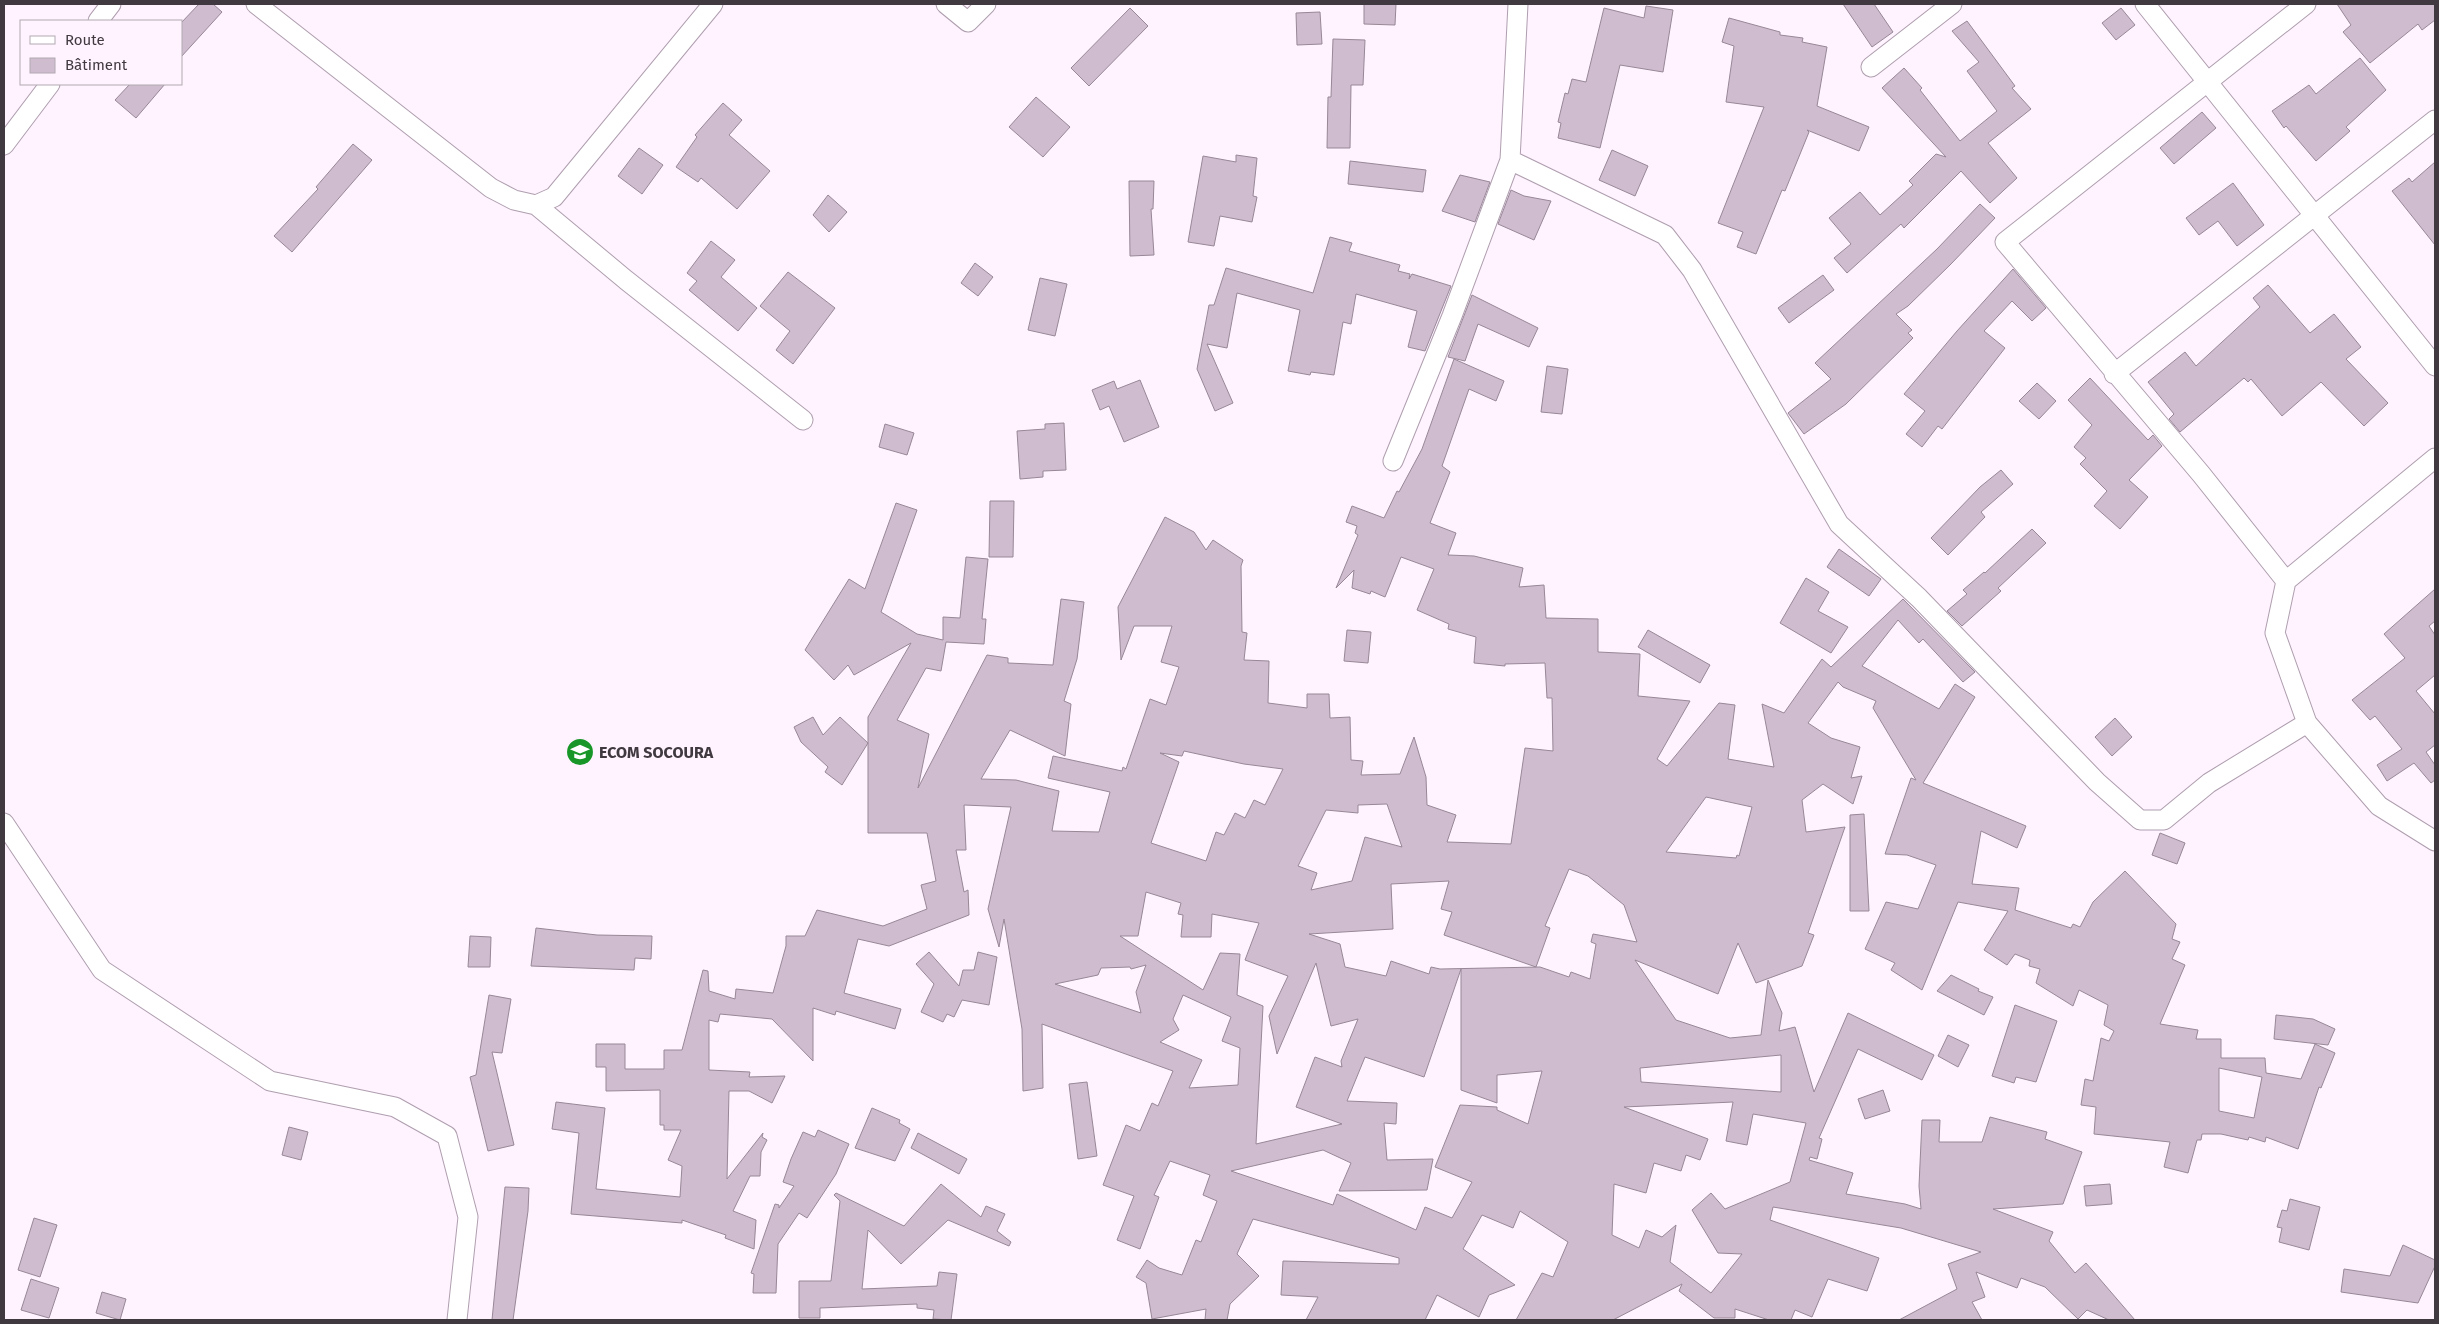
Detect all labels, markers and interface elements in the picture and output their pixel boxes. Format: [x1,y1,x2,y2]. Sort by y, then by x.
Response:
legend [20,20,182,85]
text: Route [65,31,105,49]
text: Bâtiment [65,56,128,74]
school or university icon: ECOM SOCOURA [565,737,595,767]
place label: ECOM SOCOURA [599,743,714,762]

